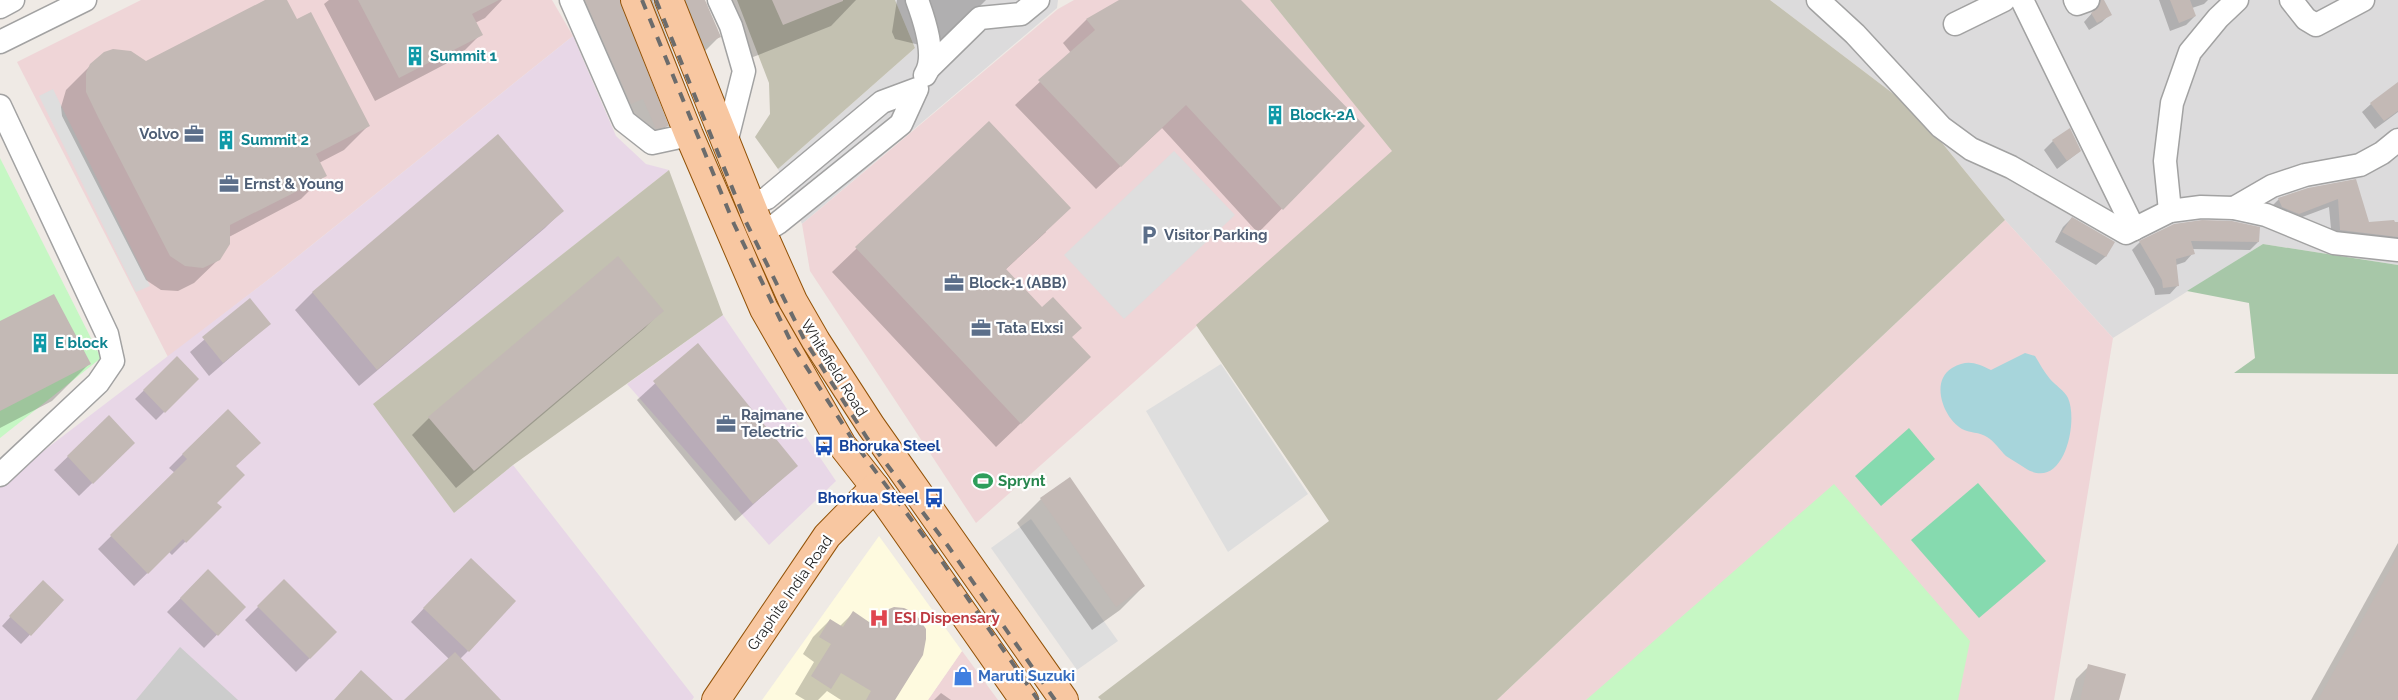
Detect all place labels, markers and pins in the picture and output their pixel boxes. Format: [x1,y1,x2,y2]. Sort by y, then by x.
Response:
building icon: Summit 1 [404,45,426,67]
place label: Summit 1 [430,47,498,65]
building icon: Block-2A [1264,104,1286,126]
place label: Block-2A [1290,106,1356,124]
office icon: Volvo [183,123,205,145]
place label: Volvo [139,125,179,143]
building icon: Summit 2 [215,129,237,151]
place label: Summit 2 [241,131,309,149]
office icon: Ernst & Young [218,173,240,195]
place label: Ernst & Young [244,175,344,193]
parking icon: Visitor Parking [1138,224,1160,246]
place label: Visitor Parking [1164,226,1267,244]
office icon: Block-1 (ABB) [943,272,965,294]
place label: Block-1 (ABB) [969,274,1067,292]
office icon: Tata Elxsi [970,317,992,339]
place label: Tata Elxsi [996,319,1063,337]
building icon: E block [29,332,51,354]
place label: E block [55,334,108,352]
place label: Rajmane Telectric [741,406,804,441]
office icon: Rajmane Telectric [715,413,737,435]
bus stop icon: Bhoruka Steel [813,435,835,457]
place label: Bhoruka Steel [839,437,941,455]
sports icon: Sprynt [972,470,994,492]
place label: Sprynt [998,472,1046,490]
bus stop icon: Bhorkua Steel [923,487,945,509]
place label: Bhorkua Steel [818,489,919,507]
hospital icon: ESI Dispensary [868,607,890,629]
place label: ESI Dispensary [894,609,1000,627]
shop icon: Maruti Suzuki [952,665,974,687]
place label: Maruti Suzuki [978,667,1075,685]

